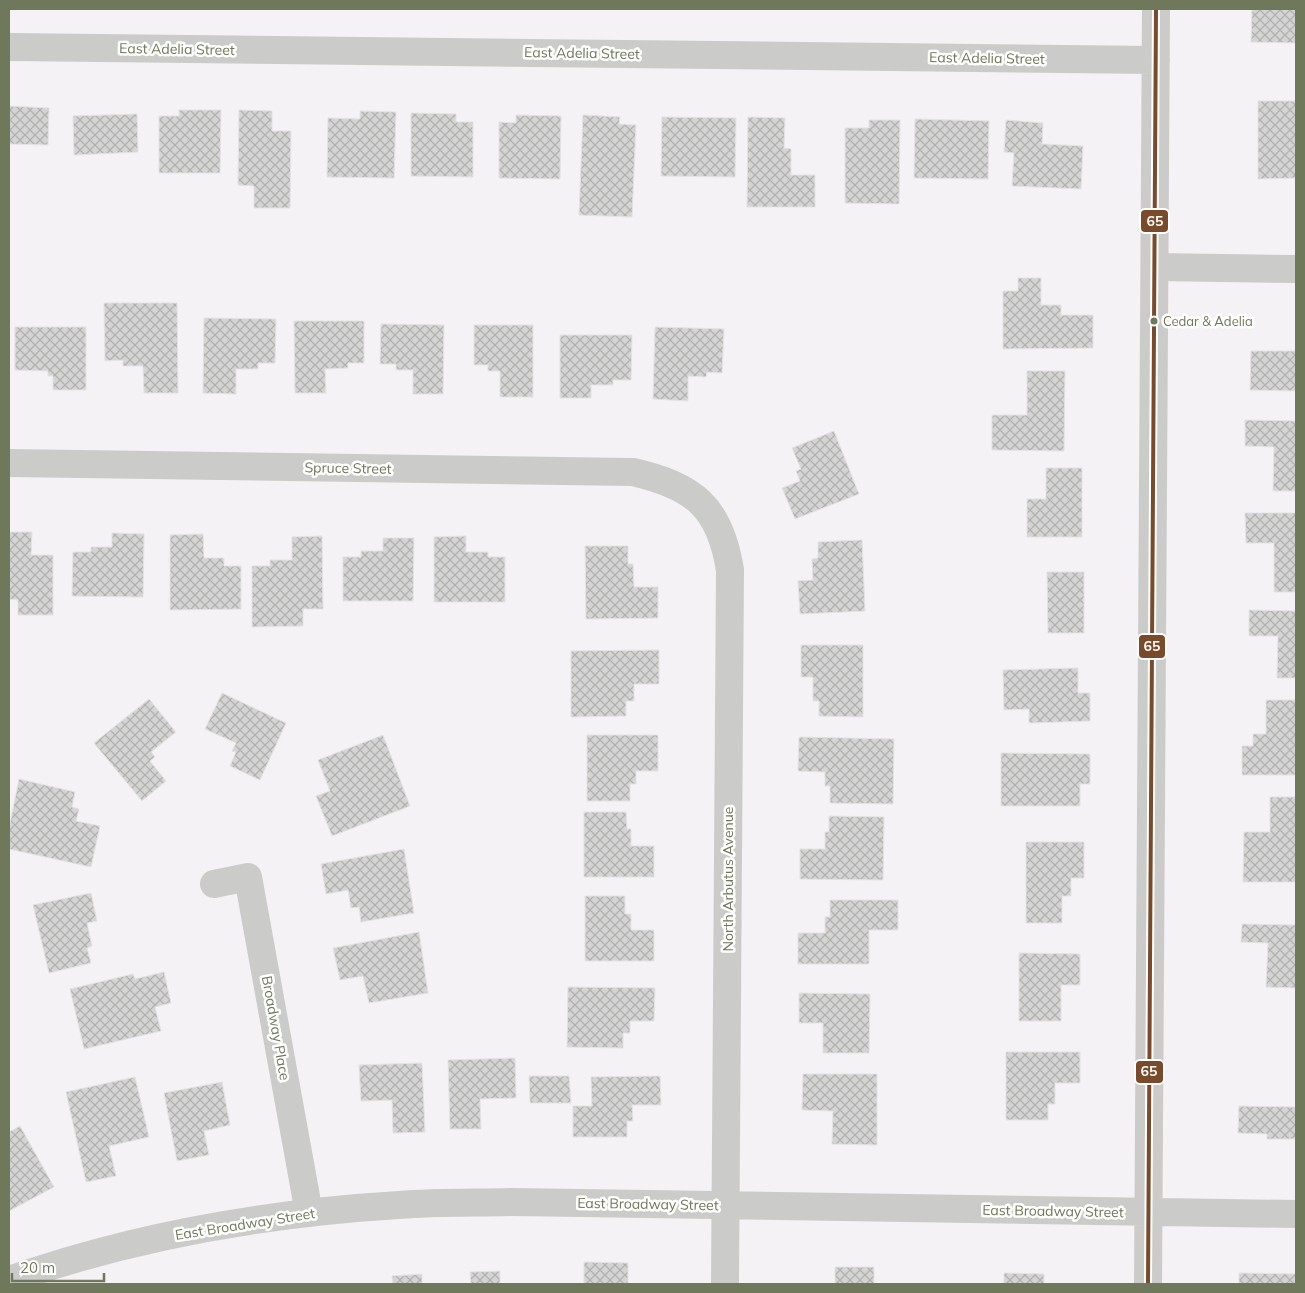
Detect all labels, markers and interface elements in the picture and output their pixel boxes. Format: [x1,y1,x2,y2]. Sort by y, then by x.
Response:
street label: East Adelia Street [119,39,235,59]
street label: East Adelia Street [524,43,640,63]
street label: East Adelia Street [929,48,1045,68]
line badge: 65 [1140,209,1169,233]
text: 65 [1147,212,1163,230]
place label: Cedar & Adelia [1163,313,1253,329]
marker: Cedar & Adelia [1149,316,1159,326]
street label: Spruce Street [304,458,392,478]
line badge: 65 [1138,634,1166,659]
text: 65 [1144,637,1160,655]
street label: North Arbutus Avenue [719,807,737,951]
street label: Broadway Place [258,974,294,1082]
line badge: 65 [1135,1060,1164,1084]
text: 65 [1141,1062,1157,1080]
street label: East Broadway Street [577,1194,719,1214]
street label: East Broadway Street [982,1201,1124,1221]
street label: East Broadway Street [174,1204,316,1244]
scale bar [12,1250,105,1282]
text: 20 m [20,1258,55,1277]

